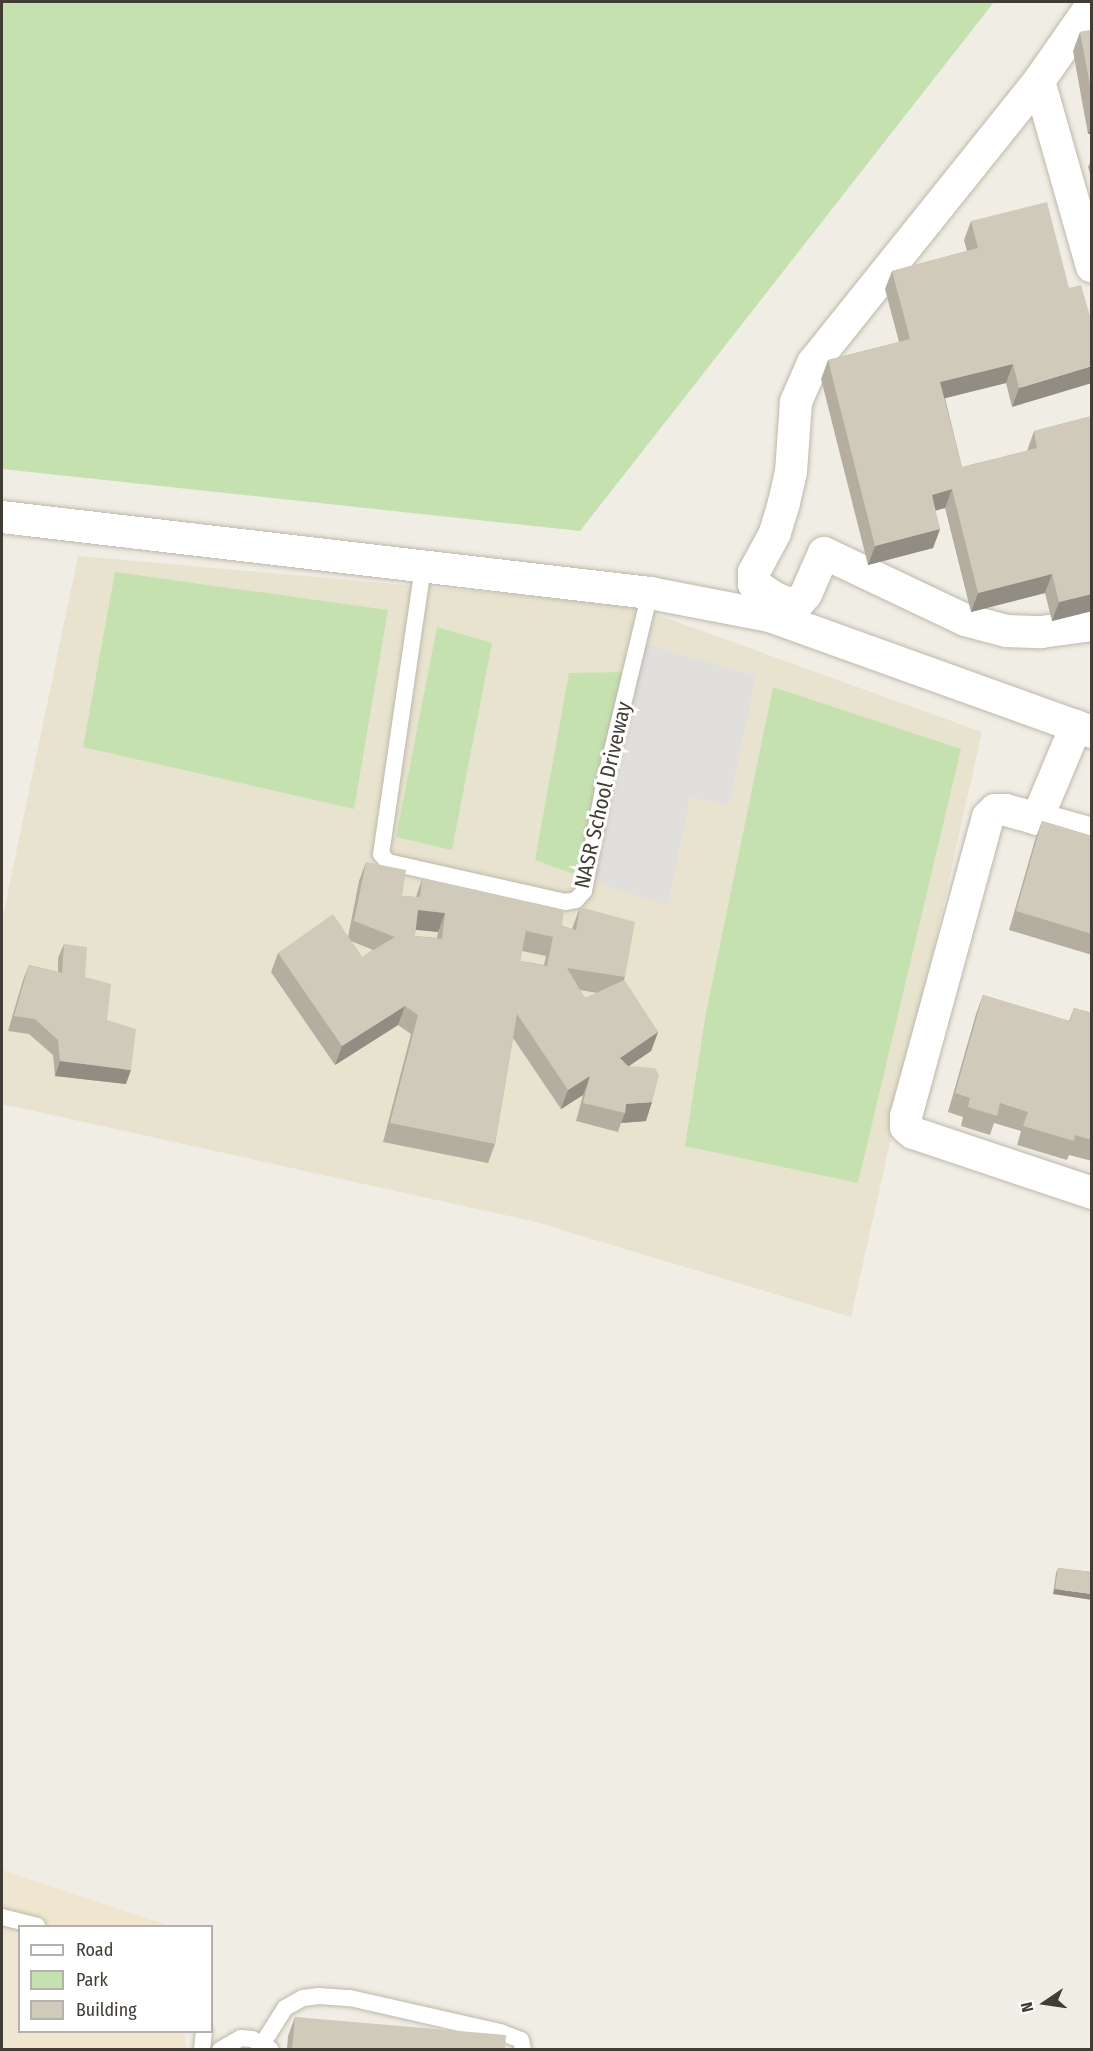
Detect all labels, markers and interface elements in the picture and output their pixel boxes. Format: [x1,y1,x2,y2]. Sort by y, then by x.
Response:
street label: NASR School Driveway [569,699,637,891]
legend [18,1925,213,2033]
text: Road [76,1939,113,1961]
text: Park [76,1969,108,1991]
north arrow [1015,1973,1075,2033]
text: Building [76,1999,137,2021]
text: N [1017,2000,1037,2014]

